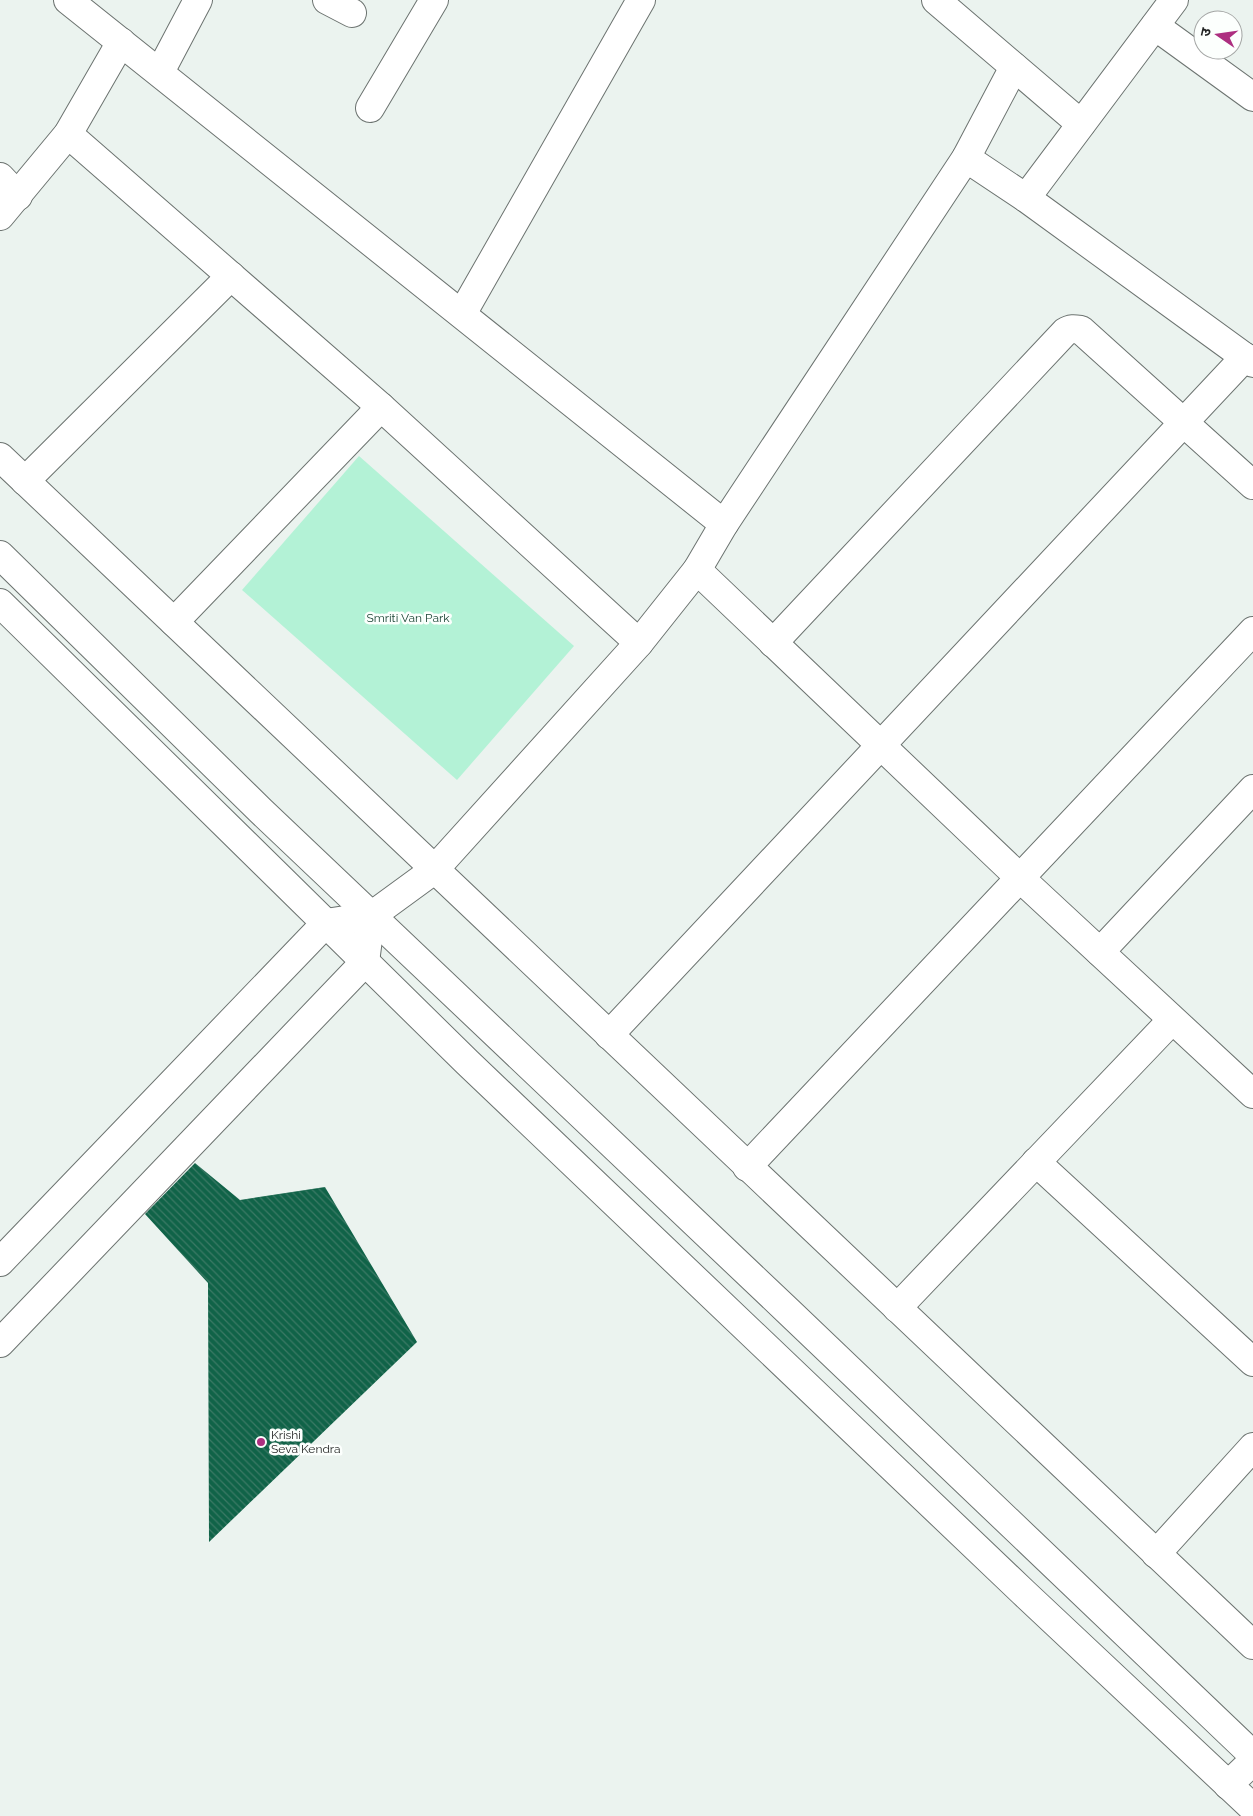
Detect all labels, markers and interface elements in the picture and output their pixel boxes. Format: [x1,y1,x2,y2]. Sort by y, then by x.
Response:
north arrow [1193,10,1243,60]
text: उ [1197,26,1214,38]
park label: Smriti Van Park [366,611,450,625]
place label: Krishi Seva Kendra [271,1428,341,1456]
marker: Krishi Seva Kendra [255,1436,267,1448]

